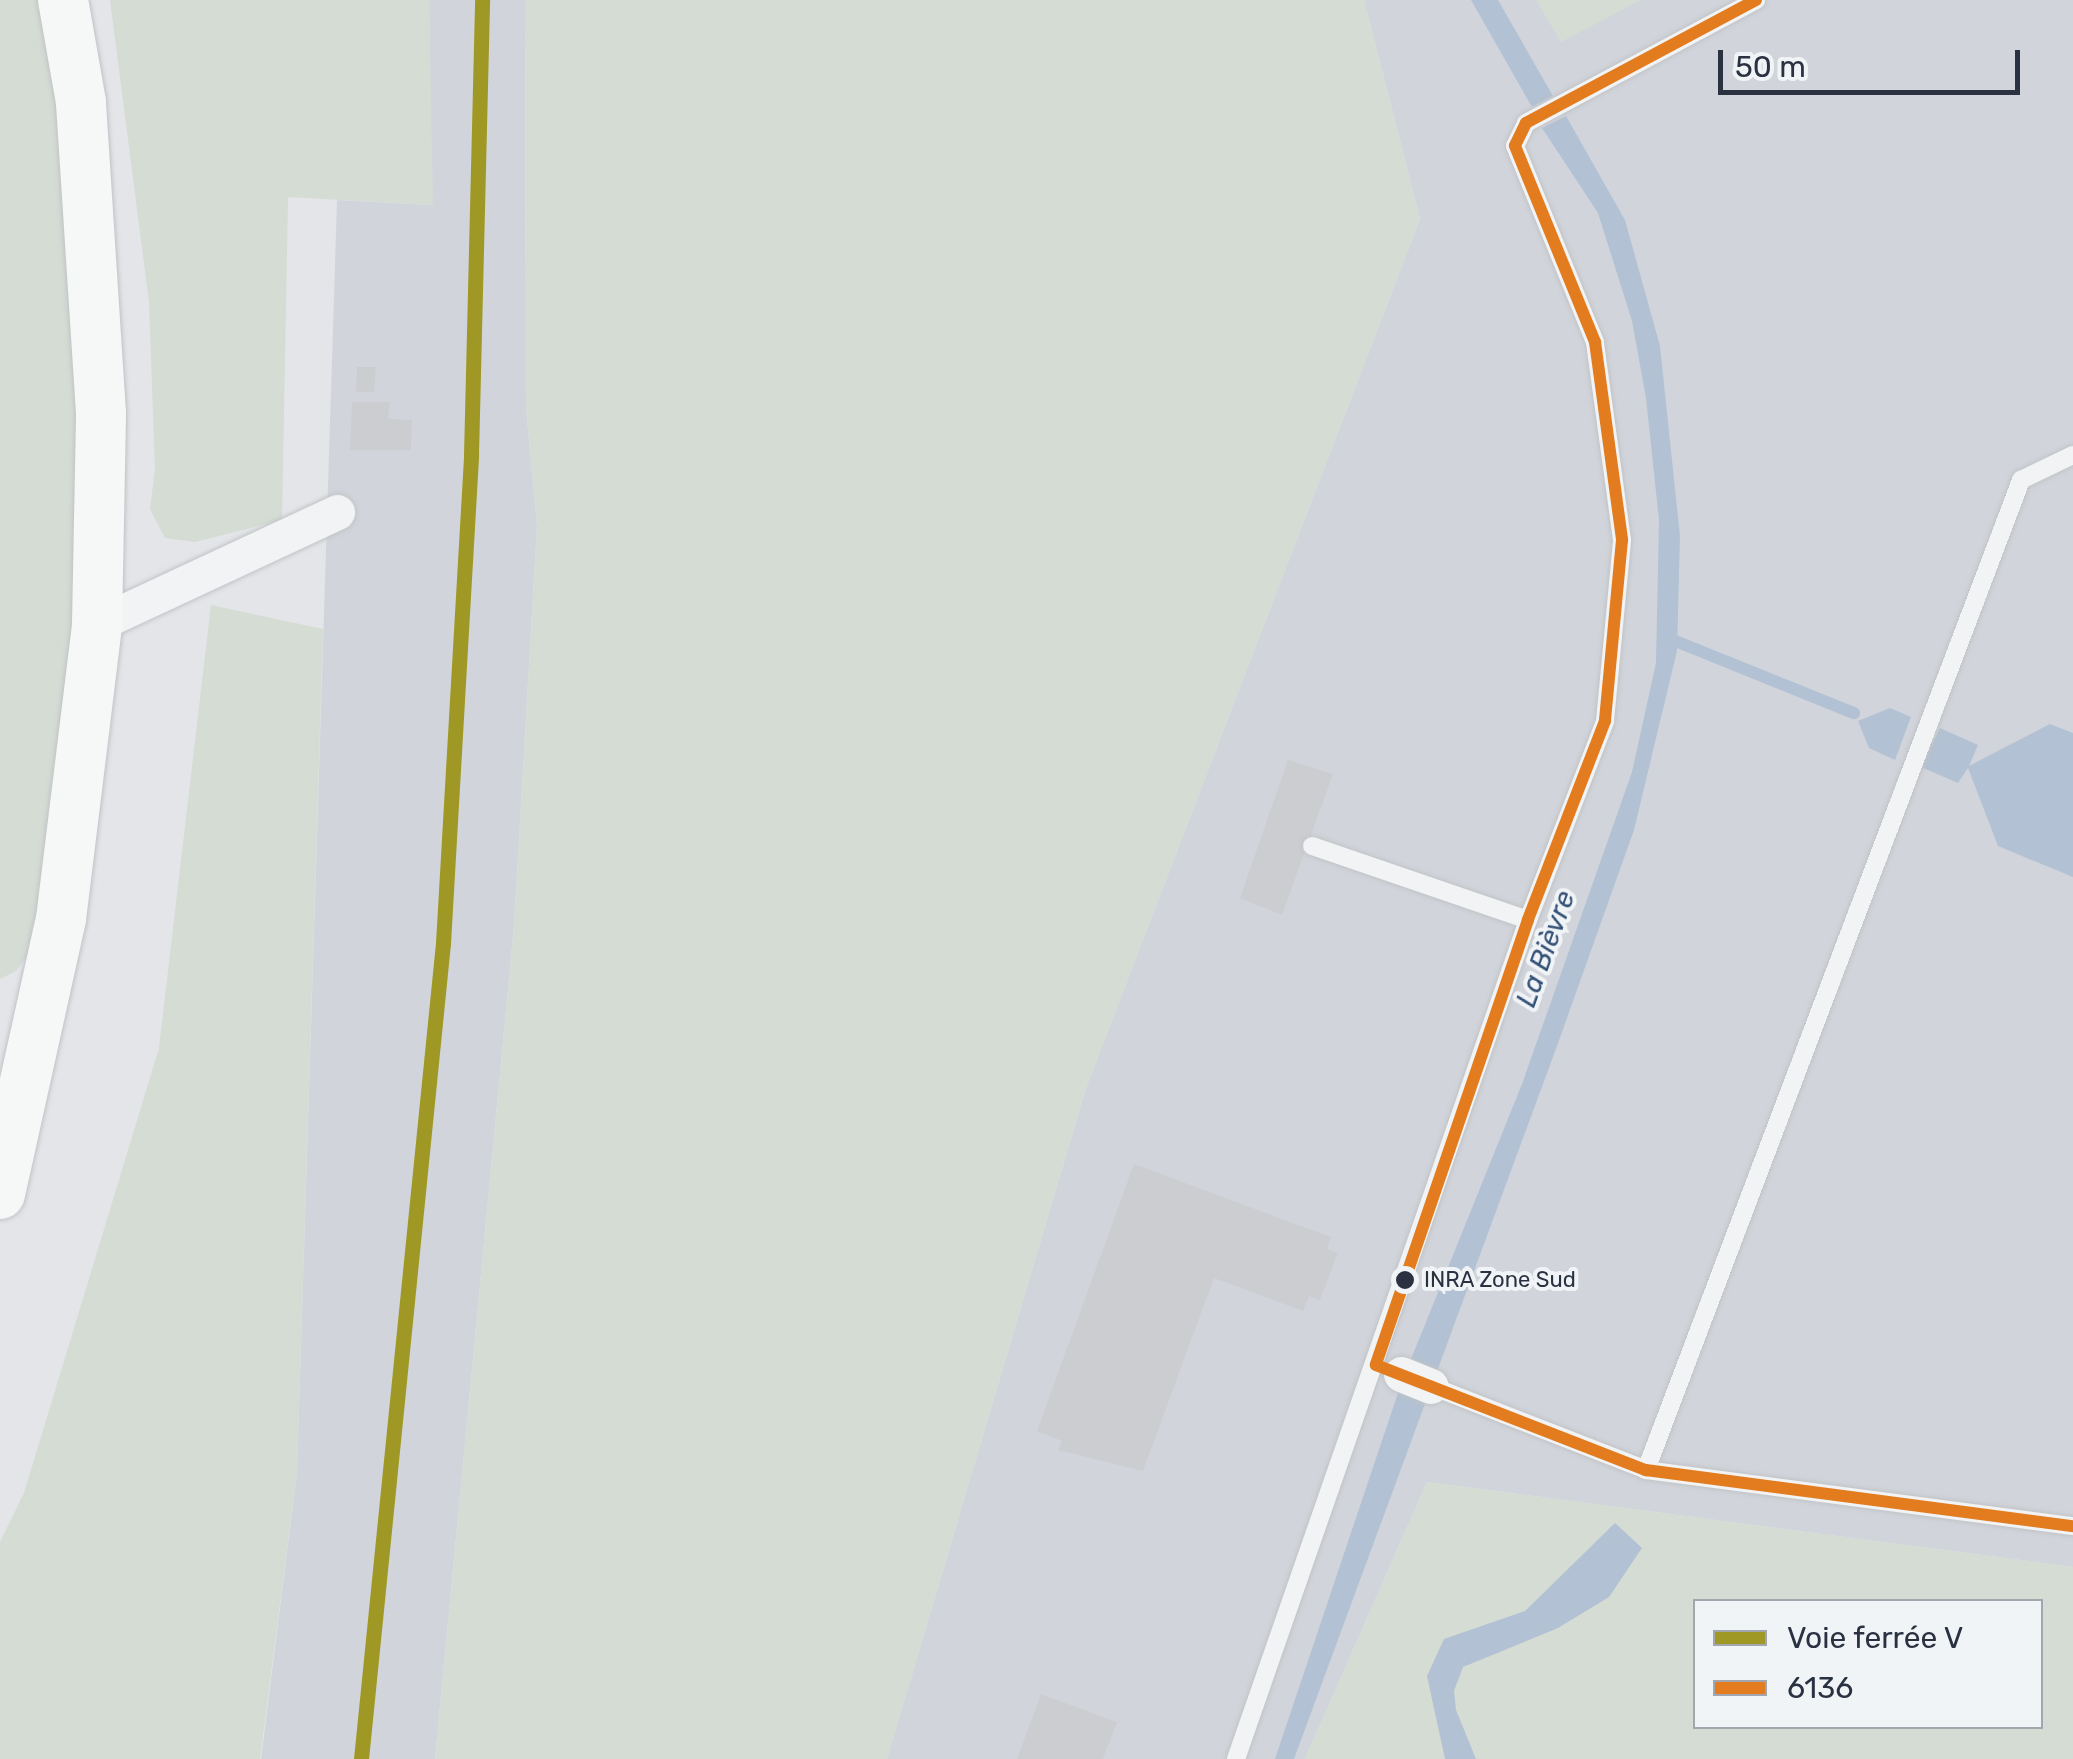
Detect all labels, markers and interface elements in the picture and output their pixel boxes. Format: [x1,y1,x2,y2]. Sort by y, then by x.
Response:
scale bar [1723,30,2026,92]
text: 50 m [1735,49,1806,85]
water label: La Bièvre [1509,886,1583,1012]
place label: INRA Zone Sud [1424,1267,1576,1293]
marker: INRA Zone Sud [1395,1270,1415,1290]
legend [1693,1599,2043,1729]
text: Voie ferrée V [1787,1620,1964,1656]
text: 6136 [1787,1670,1853,1706]

